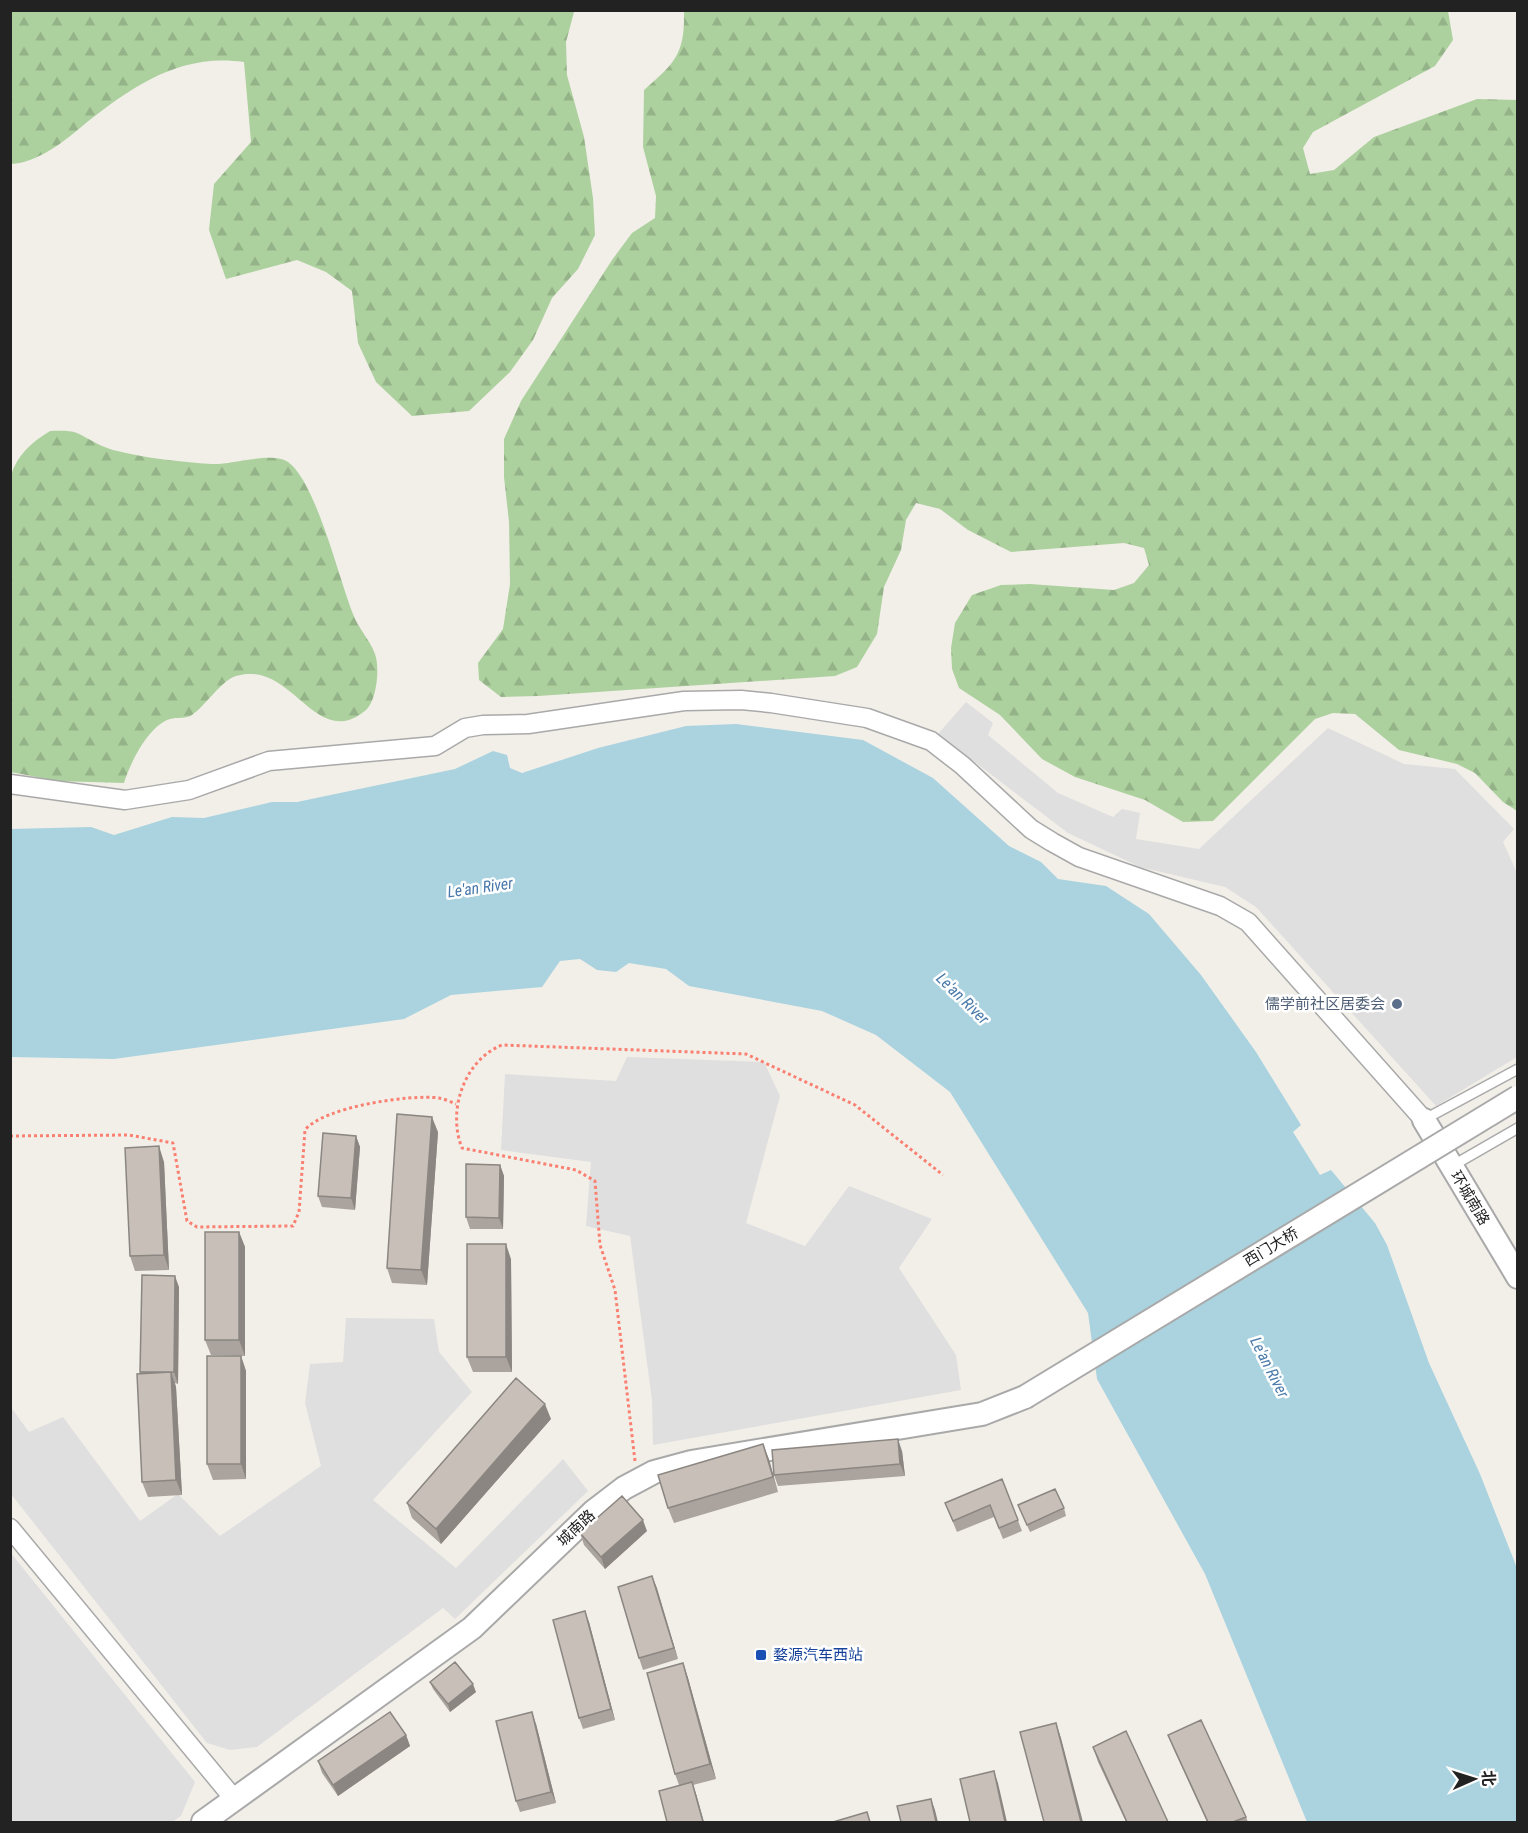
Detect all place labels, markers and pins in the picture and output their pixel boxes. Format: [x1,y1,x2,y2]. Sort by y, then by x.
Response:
place label: 儒学前社区居委会 [1265,995,1385,1013]
marker: 儒学前社区居委会 [1390,997,1404,1011]
place label: 婺源汽车西站 [773,1646,863,1664]
marker: 婺源汽车西站 [754,1648,768,1662]

